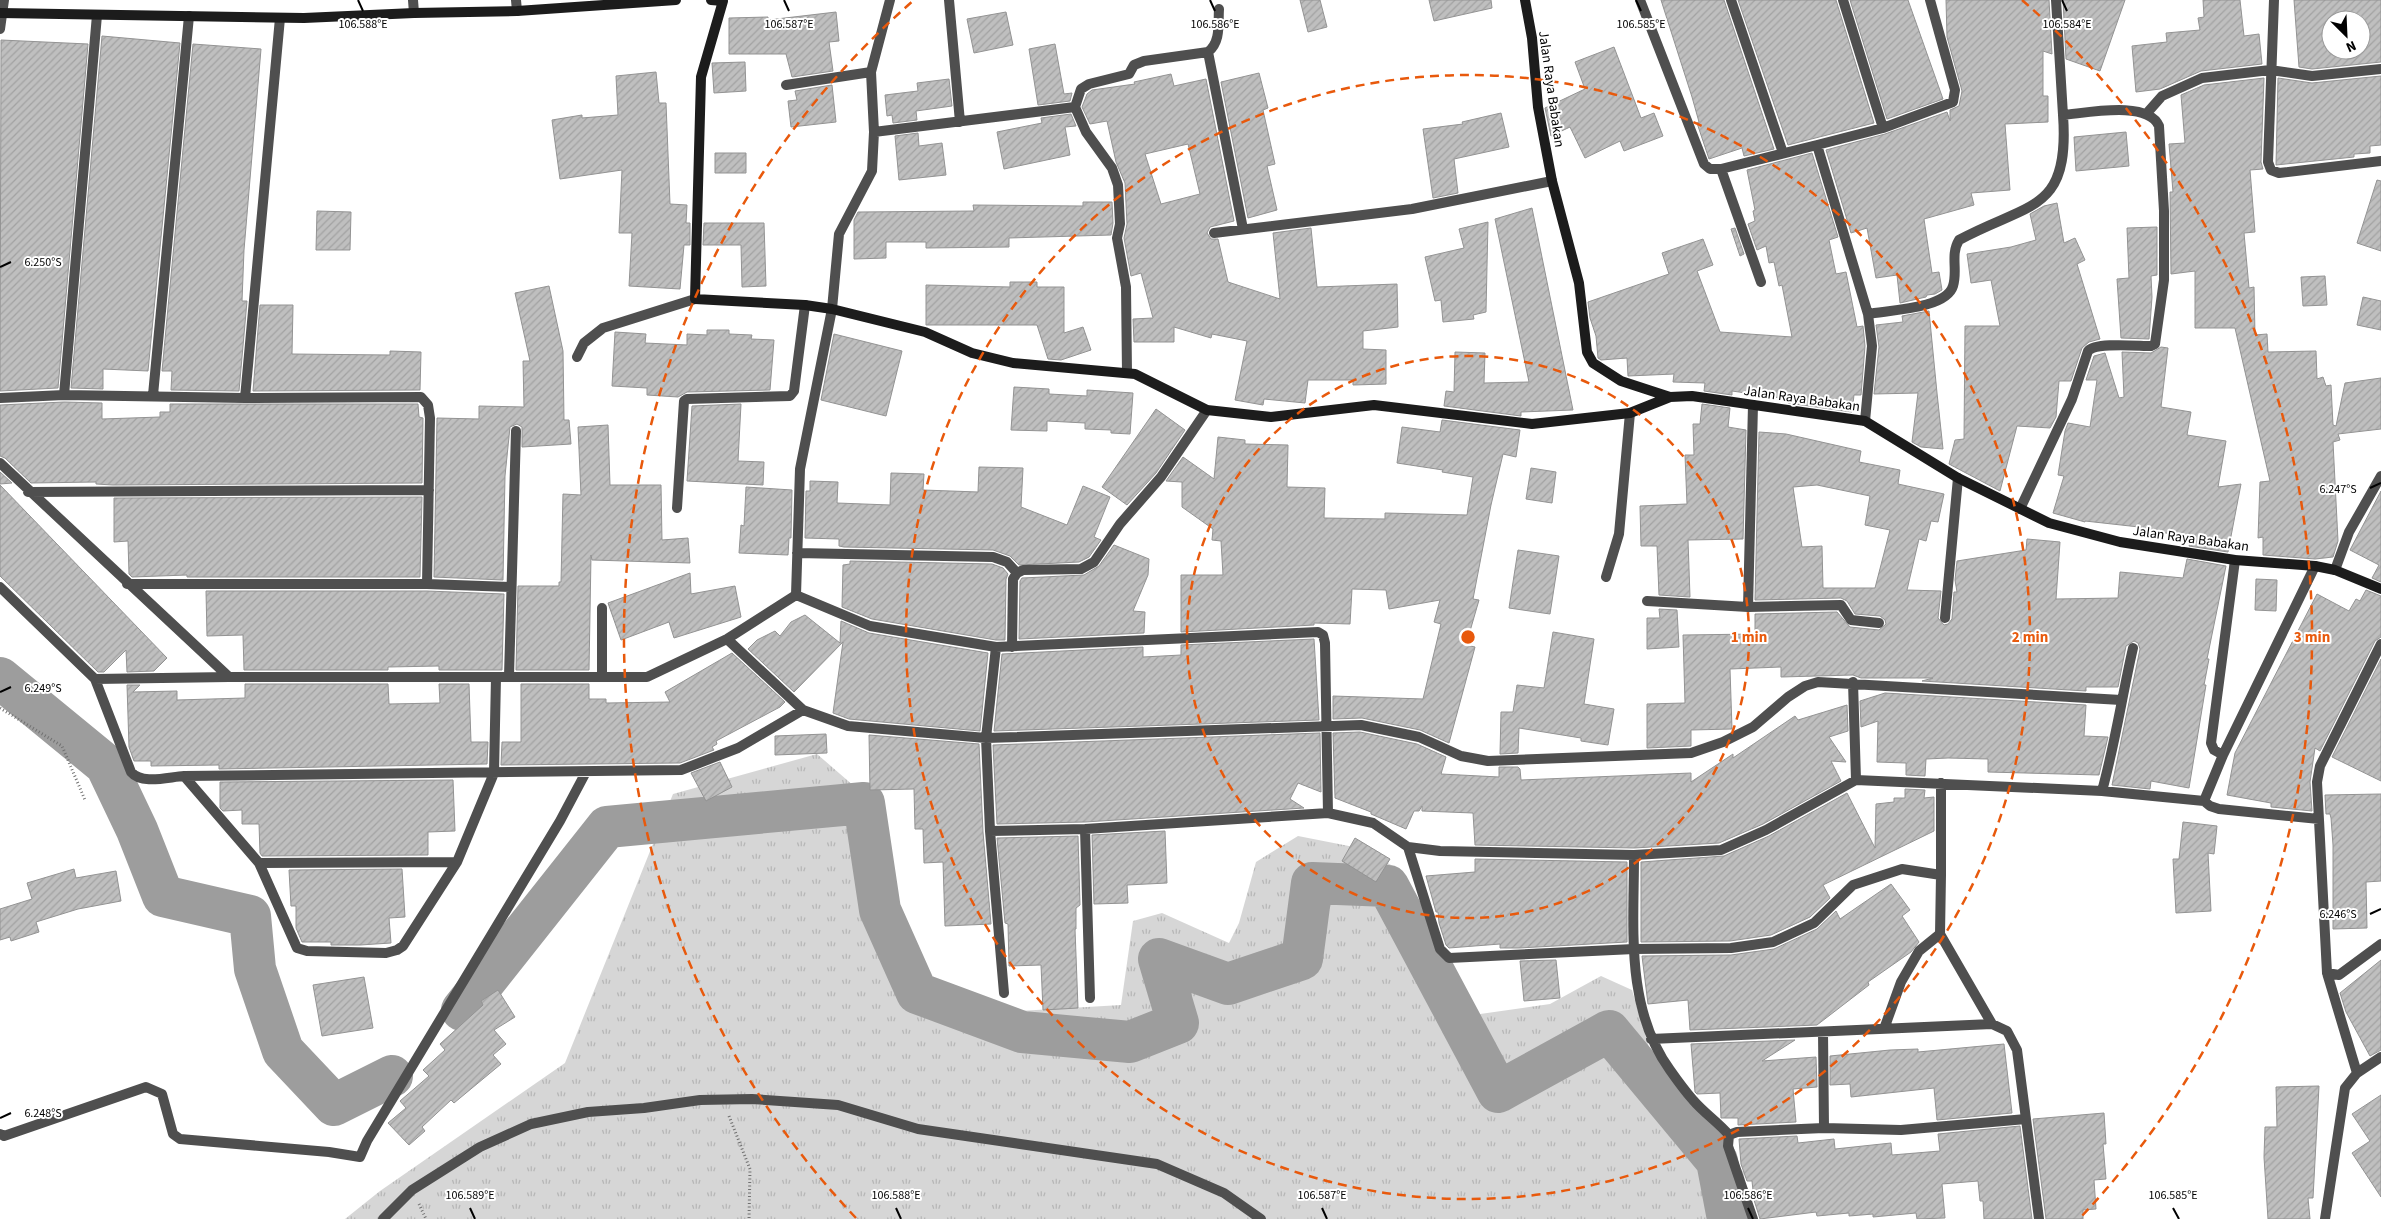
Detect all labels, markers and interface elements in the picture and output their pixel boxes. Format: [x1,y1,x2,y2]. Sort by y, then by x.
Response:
north arrow [2321,10,2371,60]
text: 106.588°E [338,16,388,33]
text: 106.587°E [764,16,814,33]
text: 106.586°E [1190,16,1240,33]
text: 106.585°E [1616,16,1666,33]
text: 106.584°E [2042,16,2092,33]
street label: Jalan Raya Babakan [1533,30,1569,149]
text: N [2343,35,2359,57]
text: 6.250°S [24,254,62,271]
street label: Jalan Raya Babakan [1742,381,1861,417]
text: 6.247°S [2319,481,2357,498]
street label: Jalan Raya Babakan [2131,521,2250,557]
text: 1 min [1731,627,1767,648]
text: 2 min [2012,627,2048,648]
text: 3 min [2294,627,2330,648]
centre of rings [1459,628,1477,646]
text: 6.249°S [24,680,62,697]
text: 6.246°S [2319,906,2357,923]
text: 6.248°S [24,1105,62,1122]
text: 106.589°E [445,1187,495,1204]
text: 106.588°E [871,1187,921,1204]
text: 106.587°E [1297,1187,1347,1204]
text: 106.586°E [1723,1187,1773,1204]
text: 106.585°E [2148,1187,2198,1204]

